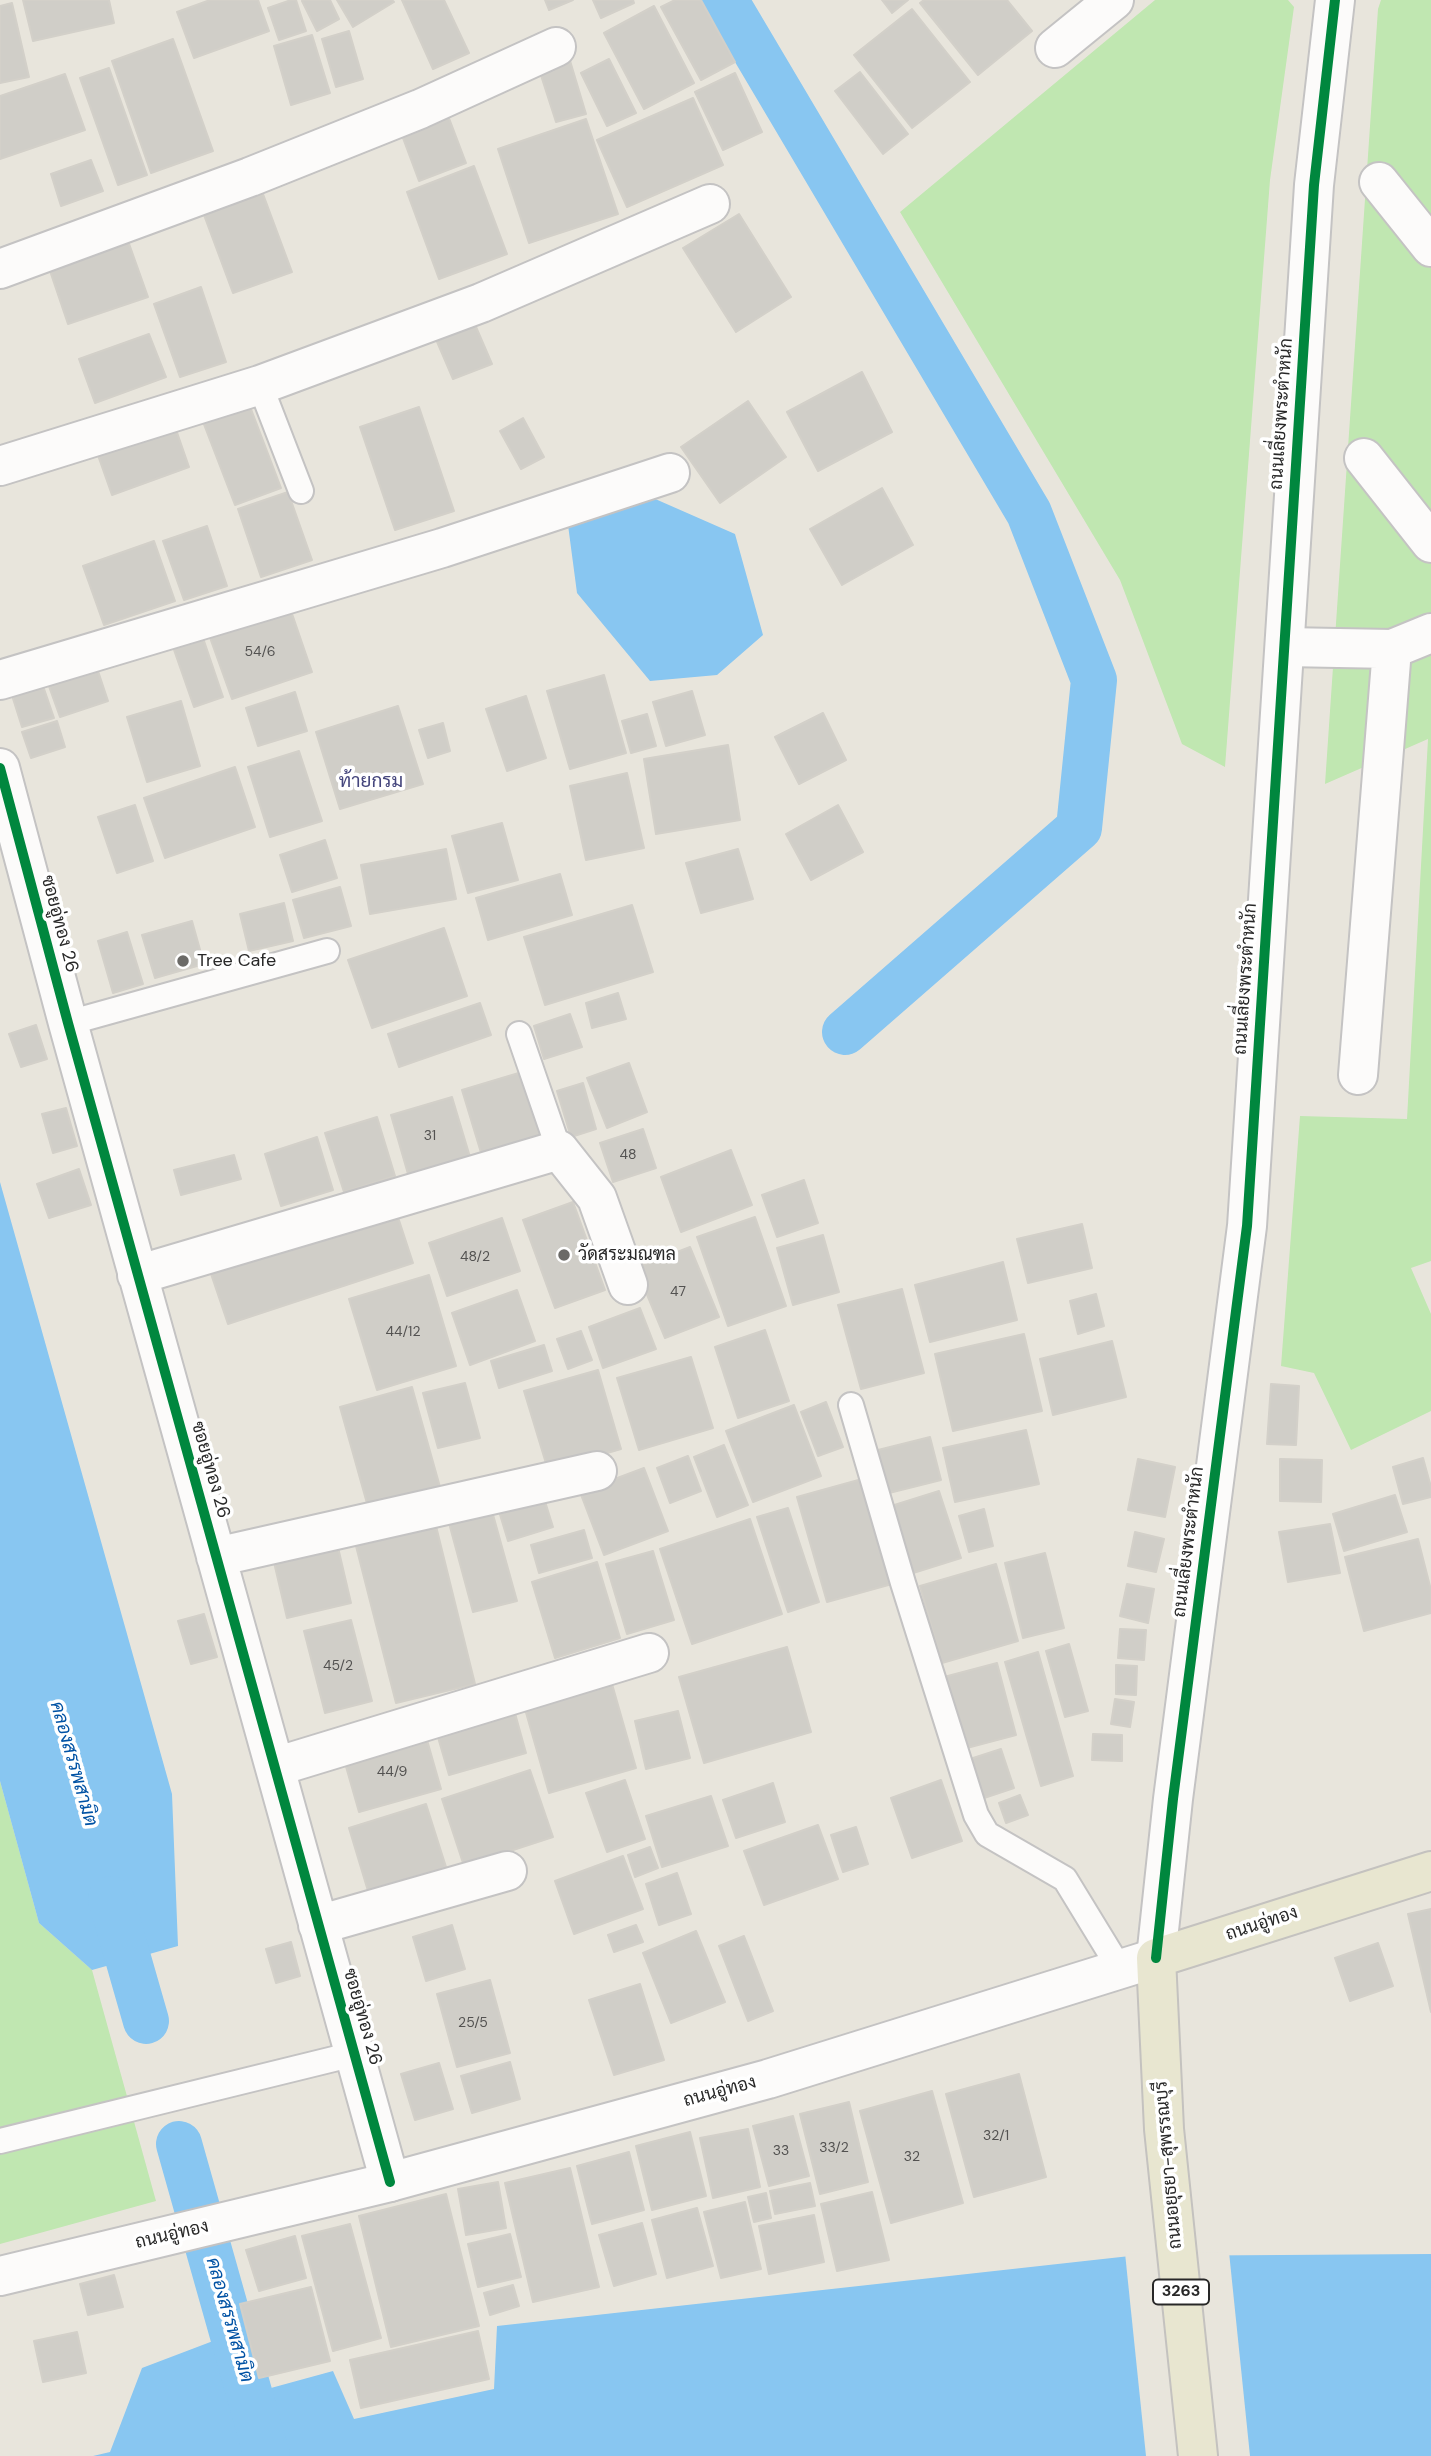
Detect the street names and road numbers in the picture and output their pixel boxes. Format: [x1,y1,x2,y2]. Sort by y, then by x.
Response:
street label: ถนนเลี่ยงพระตำหนัก [1266,337,1298,491]
street label: ซอยอู่ทอง 26 [36,873,82,975]
street label: ถนนเลี่ยงพระตำหนัก [1230,902,1262,1056]
street label: ซอยอู่ทอง 26 [186,1419,234,1521]
street label: ถนนเลี่ยงพระตำหนัก [1169,1465,1209,1619]
street label: ถนนอู่ทอง [1223,1902,1301,1946]
street label: ซอยอู่ทอง 26 [338,1966,386,2068]
street label: ถนนอู่ทอง [681,2072,759,2112]
street label: ถนนอยุธยา-สุพรรณบุรี [1151,2080,1187,2250]
street label: ถนนอู่ทอง [133,2216,211,2254]
road number: 3263 [1153,2280,1209,2304]

